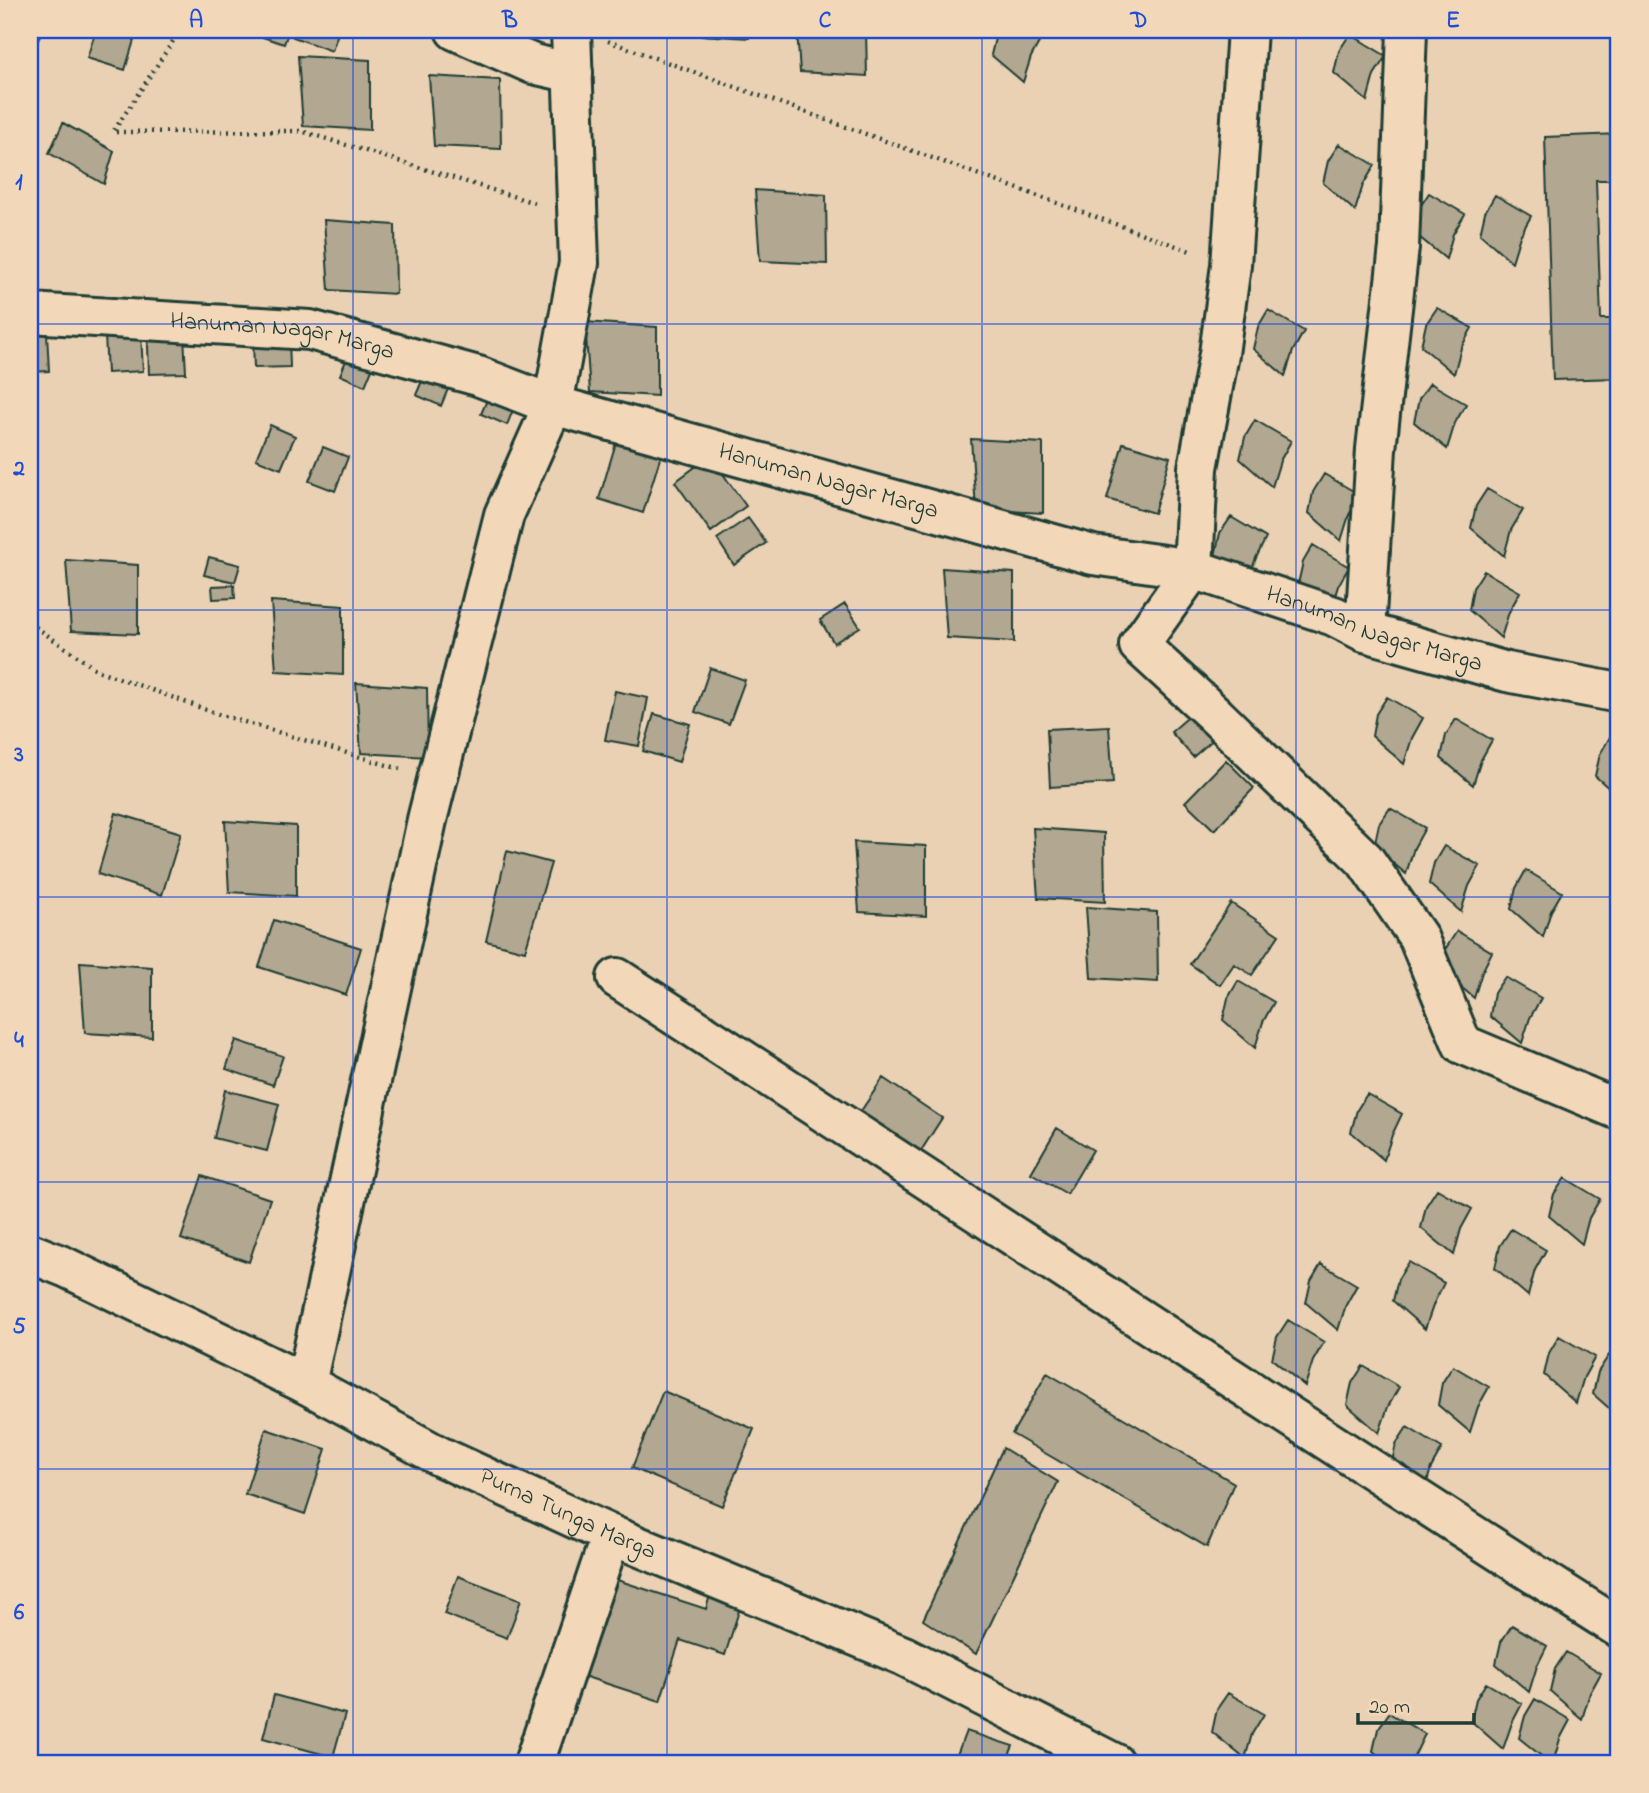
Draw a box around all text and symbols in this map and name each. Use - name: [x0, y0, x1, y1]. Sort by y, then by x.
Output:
- text: A: [189, 5, 203, 38]
- text: B: [501, 5, 518, 38]
- text: C: [819, 5, 832, 38]
- text: D: [1130, 5, 1147, 38]
- text: E: [1446, 5, 1460, 38]
- text: 1: [15, 167, 23, 200]
- street label: Hanuman Nagar Marga: [169, 304, 399, 370]
- street label: Hanuman Nagar Marga: [714, 434, 943, 529]
- text: 2: [12, 453, 25, 486]
- street label: Hanuman Nagar Marga: [1261, 577, 1487, 682]
- text: 3: [13, 739, 24, 772]
- text: 4: [14, 1025, 24, 1058]
- text: 5: [12, 1311, 26, 1344]
- street label: Purna Tunga Marga: [473, 1459, 661, 1569]
- text: 6: [14, 1597, 25, 1630]
- scale bar: [1358, 1681, 1474, 1725]
- text: 20 m: [1369, 1693, 1410, 1723]

